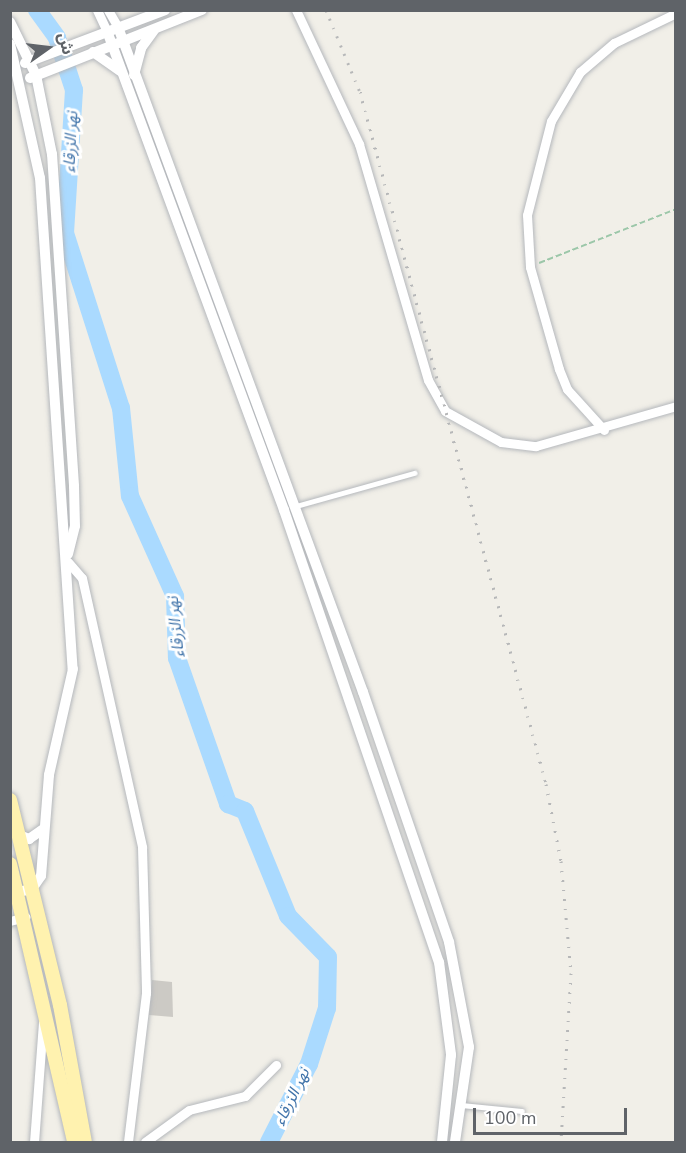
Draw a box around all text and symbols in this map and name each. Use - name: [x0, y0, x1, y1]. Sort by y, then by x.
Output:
- north arrow: [18, 18, 78, 78]
- text: ش: [52, 30, 79, 57]
- water label: نهر الزرقاء: [60, 111, 82, 173]
- water label: نهر الزرقاء: [163, 596, 189, 658]
- water label: نهر الزرقاء: [270, 1065, 314, 1129]
- scale bar: [476, 1096, 630, 1134]
- text: 100 m: [484, 1106, 536, 1130]

